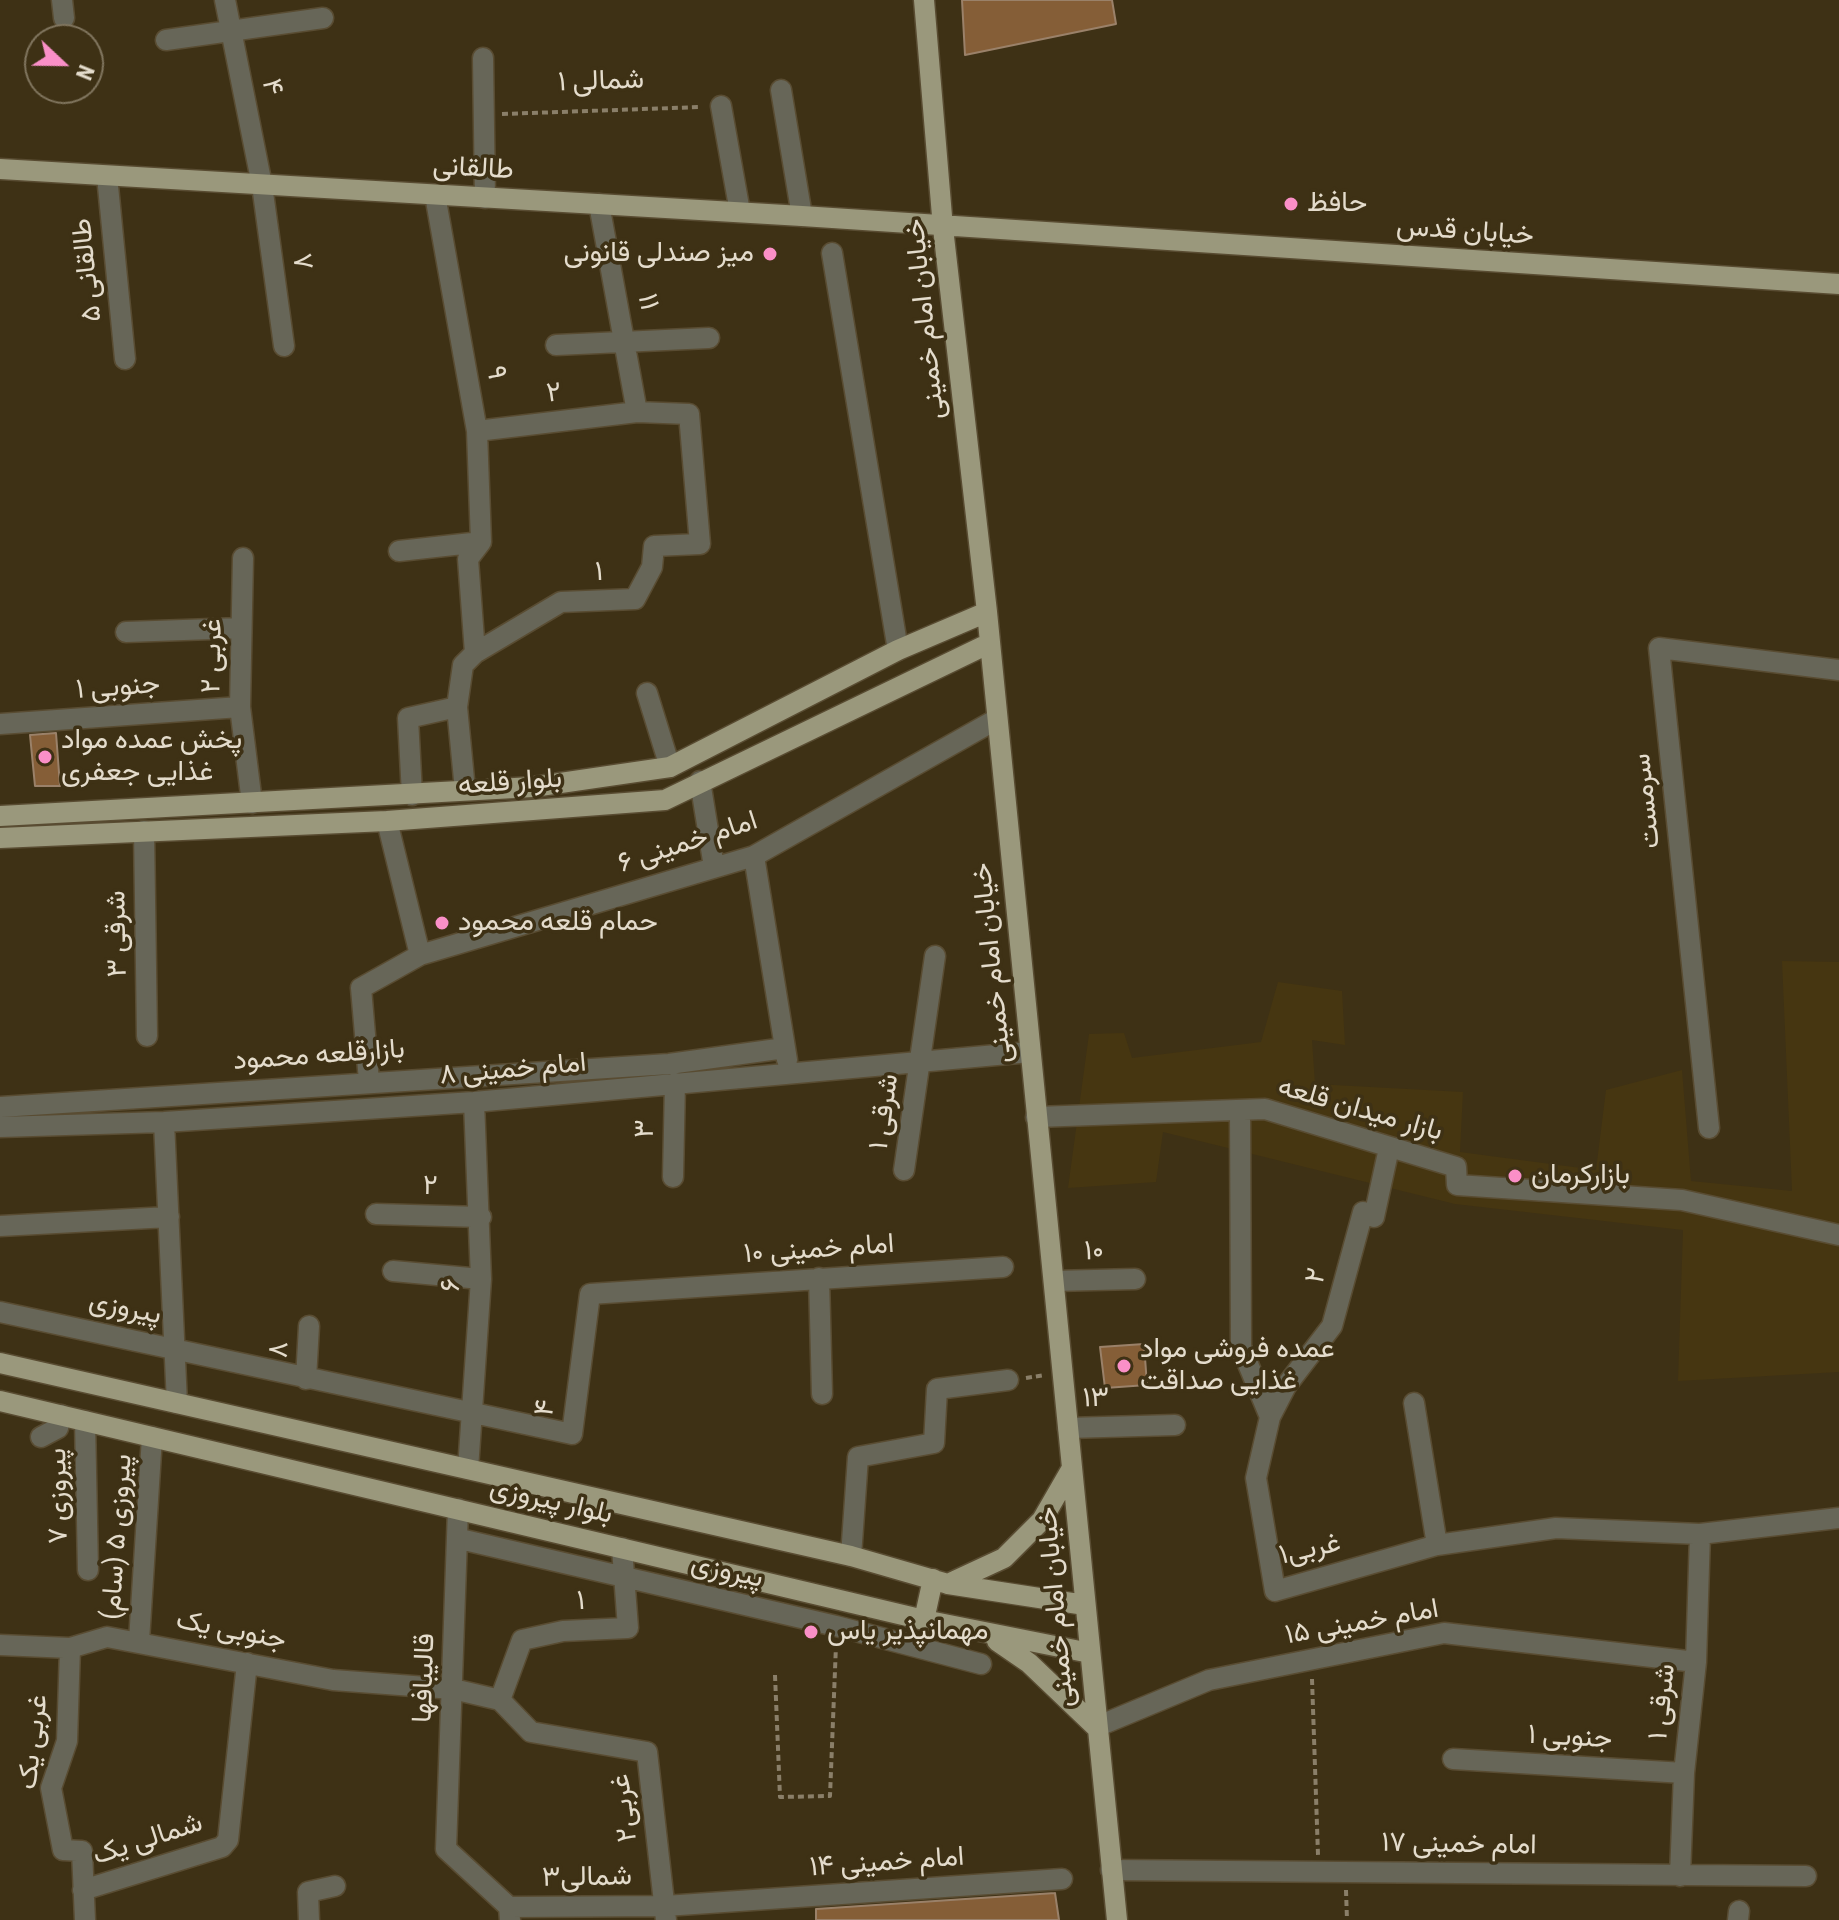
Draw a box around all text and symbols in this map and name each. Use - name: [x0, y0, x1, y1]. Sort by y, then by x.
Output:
- north arrow: [24, 24, 104, 104]
- text: N: [71, 61, 99, 83]
- street label: ۱ شمالی: [557, 64, 645, 100]
- street label: ۴: [253, 76, 289, 98]
- street label: طالقانی: [432, 150, 514, 188]
- place label: حافظ: [1307, 187, 1367, 221]
- marker: حافظ: [1282, 195, 1300, 213]
- street label: خیابان قدس: [1395, 210, 1535, 254]
- street label: طالقانی ۵: [66, 217, 110, 323]
- street label: خیابان امام خمینی: [899, 217, 953, 421]
- place label: میز صندلی قانونی: [564, 237, 754, 271]
- marker: میز صندلی قانونی: [761, 245, 779, 263]
- street label: ۷: [283, 251, 319, 273]
- street label: ۱۱: [629, 291, 665, 313]
- street label: ۹: [477, 363, 513, 383]
- street label: ۲: [545, 376, 563, 412]
- street label: ۱: [594, 556, 604, 590]
- street label: ۲ غربی: [196, 618, 230, 694]
- street label: ۱ جنوبی: [75, 668, 161, 708]
- place label: پخش عمده مواد غذایی جعفری: [61, 724, 242, 790]
- marker: پخش عمده مواد غذایی جعفری: [36, 748, 54, 766]
- street label: سرمست: [1625, 752, 1669, 850]
- street label: بلوار قلعه: [457, 763, 563, 803]
- street label: امام خمینی ۶: [614, 805, 762, 881]
- street label: خیابان امام خمینی: [966, 861, 1020, 1065]
- street label: ۳ شرقی: [100, 890, 136, 978]
- place label: حمام قلعه محمود: [458, 906, 658, 940]
- marker: حمام قلعه محمود: [433, 914, 451, 932]
- street label: بازارقلعه محمود: [232, 1033, 406, 1079]
- street label: امام خمینی ۸: [438, 1047, 588, 1093]
- street label: بازار میدان قلعه: [1274, 1070, 1446, 1150]
- street label: ۱ شرقی: [863, 1072, 907, 1152]
- street label: ۳: [629, 1119, 663, 1139]
- place label: بازارکرمان: [1531, 1159, 1630, 1193]
- marker: بازارکرمان: [1506, 1167, 1524, 1185]
- street label: ۲: [422, 1170, 438, 1204]
- street label: امام خمینی ۱۰: [743, 1228, 895, 1272]
- street label: ۱۰: [1084, 1235, 1104, 1269]
- street label: ۲: [1299, 1265, 1335, 1287]
- street label: ۶: [435, 1278, 469, 1292]
- street label: پیروزی: [86, 1285, 164, 1333]
- place label: عمده فروشی مواد غذایی صداقت: [1140, 1333, 1335, 1399]
- street label: ۸: [263, 1341, 297, 1359]
- marker: عمده فروشی مواد غذایی صداقت: [1115, 1357, 1133, 1375]
- street label: ۱۳: [1082, 1382, 1110, 1416]
- street label: ۴: [528, 1397, 564, 1419]
- street label: پیروزی ۷: [41, 1448, 77, 1544]
- street label: پیروزی ۵ (سام): [95, 1453, 141, 1621]
- street label: بلوار پیروزی: [486, 1472, 616, 1532]
- street label: خیابان امام خمینی: [1031, 1505, 1083, 1709]
- street label: غربی۱: [1276, 1527, 1344, 1573]
- street label: پیروزی: [688, 1547, 766, 1597]
- street label: ۱: [576, 1585, 586, 1619]
- street label: امام خمینی ۱۵: [1283, 1593, 1441, 1653]
- street label: جنوبی یک: [173, 1604, 289, 1658]
- place label: مهمانپذیر یاس: [827, 1615, 988, 1649]
- marker: مهمانپذیر یاس: [802, 1623, 820, 1641]
- street label: قالیبافها: [407, 1633, 443, 1723]
- street label: ۱ شرقی: [1642, 1662, 1684, 1742]
- street label: غربی یک: [12, 1693, 56, 1791]
- street label: ۱ جنوبی: [1527, 1719, 1613, 1757]
- street label: غربی۲: [604, 1772, 646, 1844]
- street label: شمالی یک: [89, 1807, 207, 1873]
- street label: امام خمینی ۱۷: [1381, 1827, 1537, 1863]
- street label: امام خمینی ۱۴: [809, 1841, 965, 1885]
- street label: شمالی۳: [542, 1860, 632, 1896]

